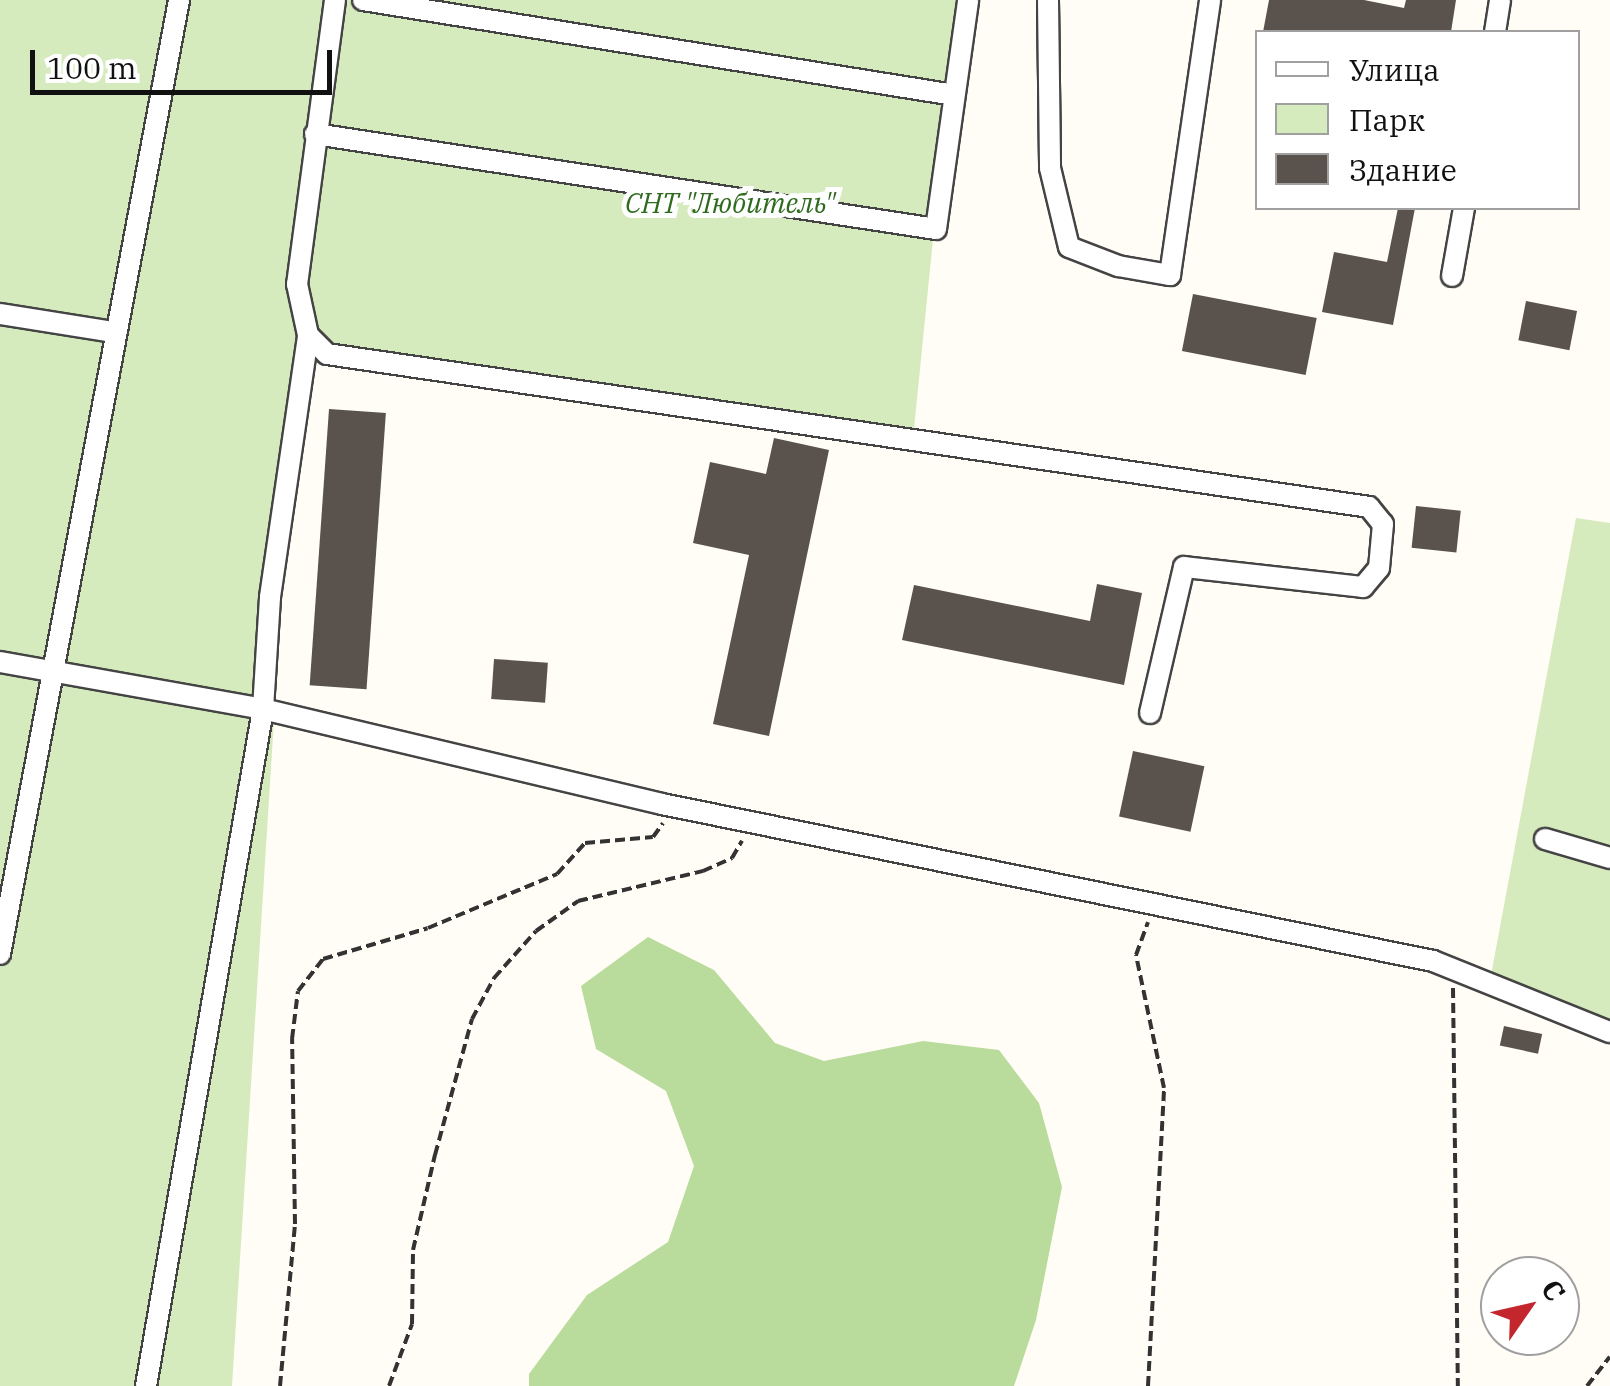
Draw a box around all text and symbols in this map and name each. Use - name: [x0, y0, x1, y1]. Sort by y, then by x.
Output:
- scale bar: [35, 30, 338, 92]
- legend: [1255, 30, 1580, 210]
- text: 100 m: [47, 48, 137, 87]
- text: Улица: [1349, 50, 1440, 89]
- text: Парк: [1349, 100, 1425, 139]
- text: Здание: [1349, 150, 1457, 189]
- park label: СНТ "Любитель": [625, 186, 835, 220]
- north arrow: [1480, 1256, 1580, 1356]
- text: С: [1533, 1272, 1574, 1308]

